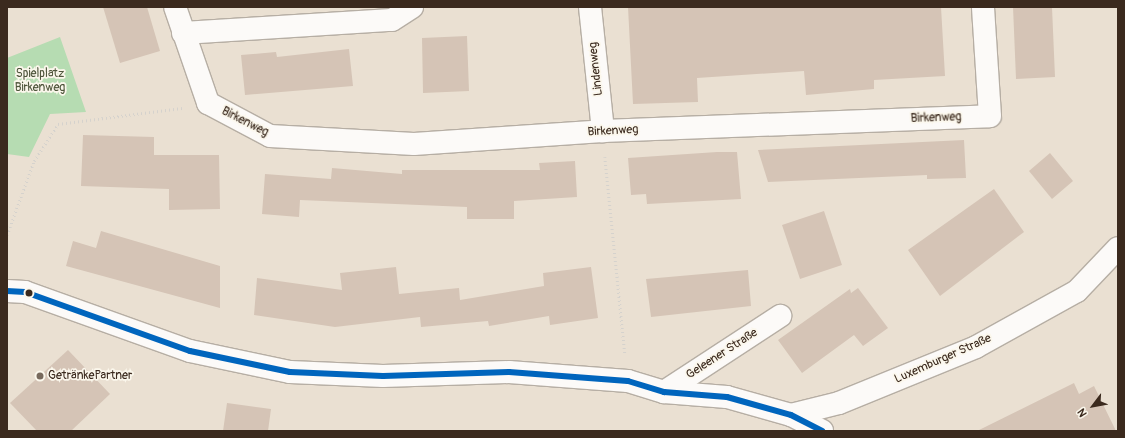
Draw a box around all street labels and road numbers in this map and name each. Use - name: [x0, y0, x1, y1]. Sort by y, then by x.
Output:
- street label: Lindenweg: [586, 41, 606, 97]
- street label: Birkenweg: [219, 104, 271, 140]
- street label: Birkenweg: [910, 110, 962, 126]
- street label: Birkenweg: [587, 122, 639, 140]
- street label: Geleener Straße: [684, 326, 760, 382]
- street label: Luxemburger Straße: [892, 331, 994, 387]

